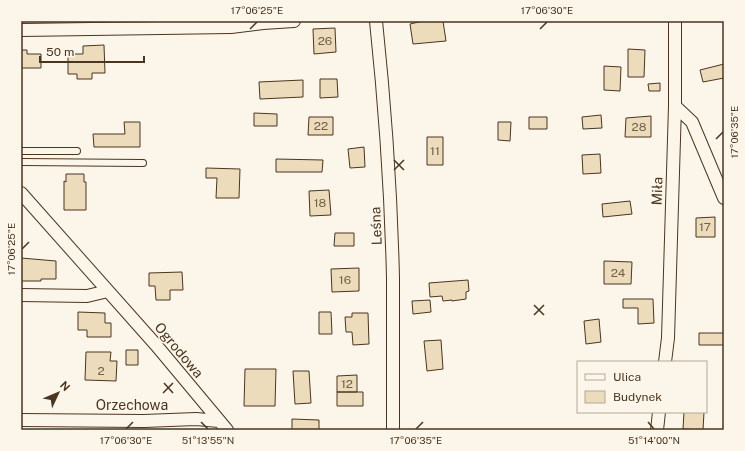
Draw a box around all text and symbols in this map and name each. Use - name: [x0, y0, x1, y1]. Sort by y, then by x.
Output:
- text: 17°06'25"E: [231, 4, 283, 16]
- text: 17°06'30"E: [521, 4, 573, 16]
- house number: 26: [318, 34, 332, 48]
- scale bar: [40, 38, 144, 64]
- text: 50 m: [46, 45, 74, 59]
- text: 17°06'35"E: [728, 106, 740, 158]
- house number: 22: [314, 119, 328, 133]
- house number: 28: [632, 120, 647, 134]
- house number: 11: [430, 144, 440, 158]
- street label: Miła: [649, 177, 665, 205]
- house number: 18: [314, 196, 327, 210]
- street label: Leśna: [367, 206, 385, 246]
- house number: 17: [699, 220, 711, 234]
- text: 17°06'25"E: [5, 223, 17, 275]
- house number: 24: [611, 266, 626, 280]
- house number: 16: [339, 273, 351, 287]
- street label: Ogrodowa: [151, 319, 207, 381]
- legend: [577, 361, 707, 413]
- house number: 2: [97, 364, 105, 378]
- text: Ulica: [613, 370, 641, 384]
- north arrow: [38, 373, 78, 413]
- house number: 12: [341, 377, 353, 391]
- text: N: [58, 379, 72, 393]
- text: Budynek: [613, 390, 662, 404]
- street label: Orzechowa: [96, 397, 168, 413]
- text: 17°06'30"E: [100, 434, 152, 446]
- text: 51°13'55"N: [182, 434, 234, 446]
- text: 17°06'35"E: [390, 434, 442, 446]
- text: 51°14'00"N: [628, 434, 680, 446]

